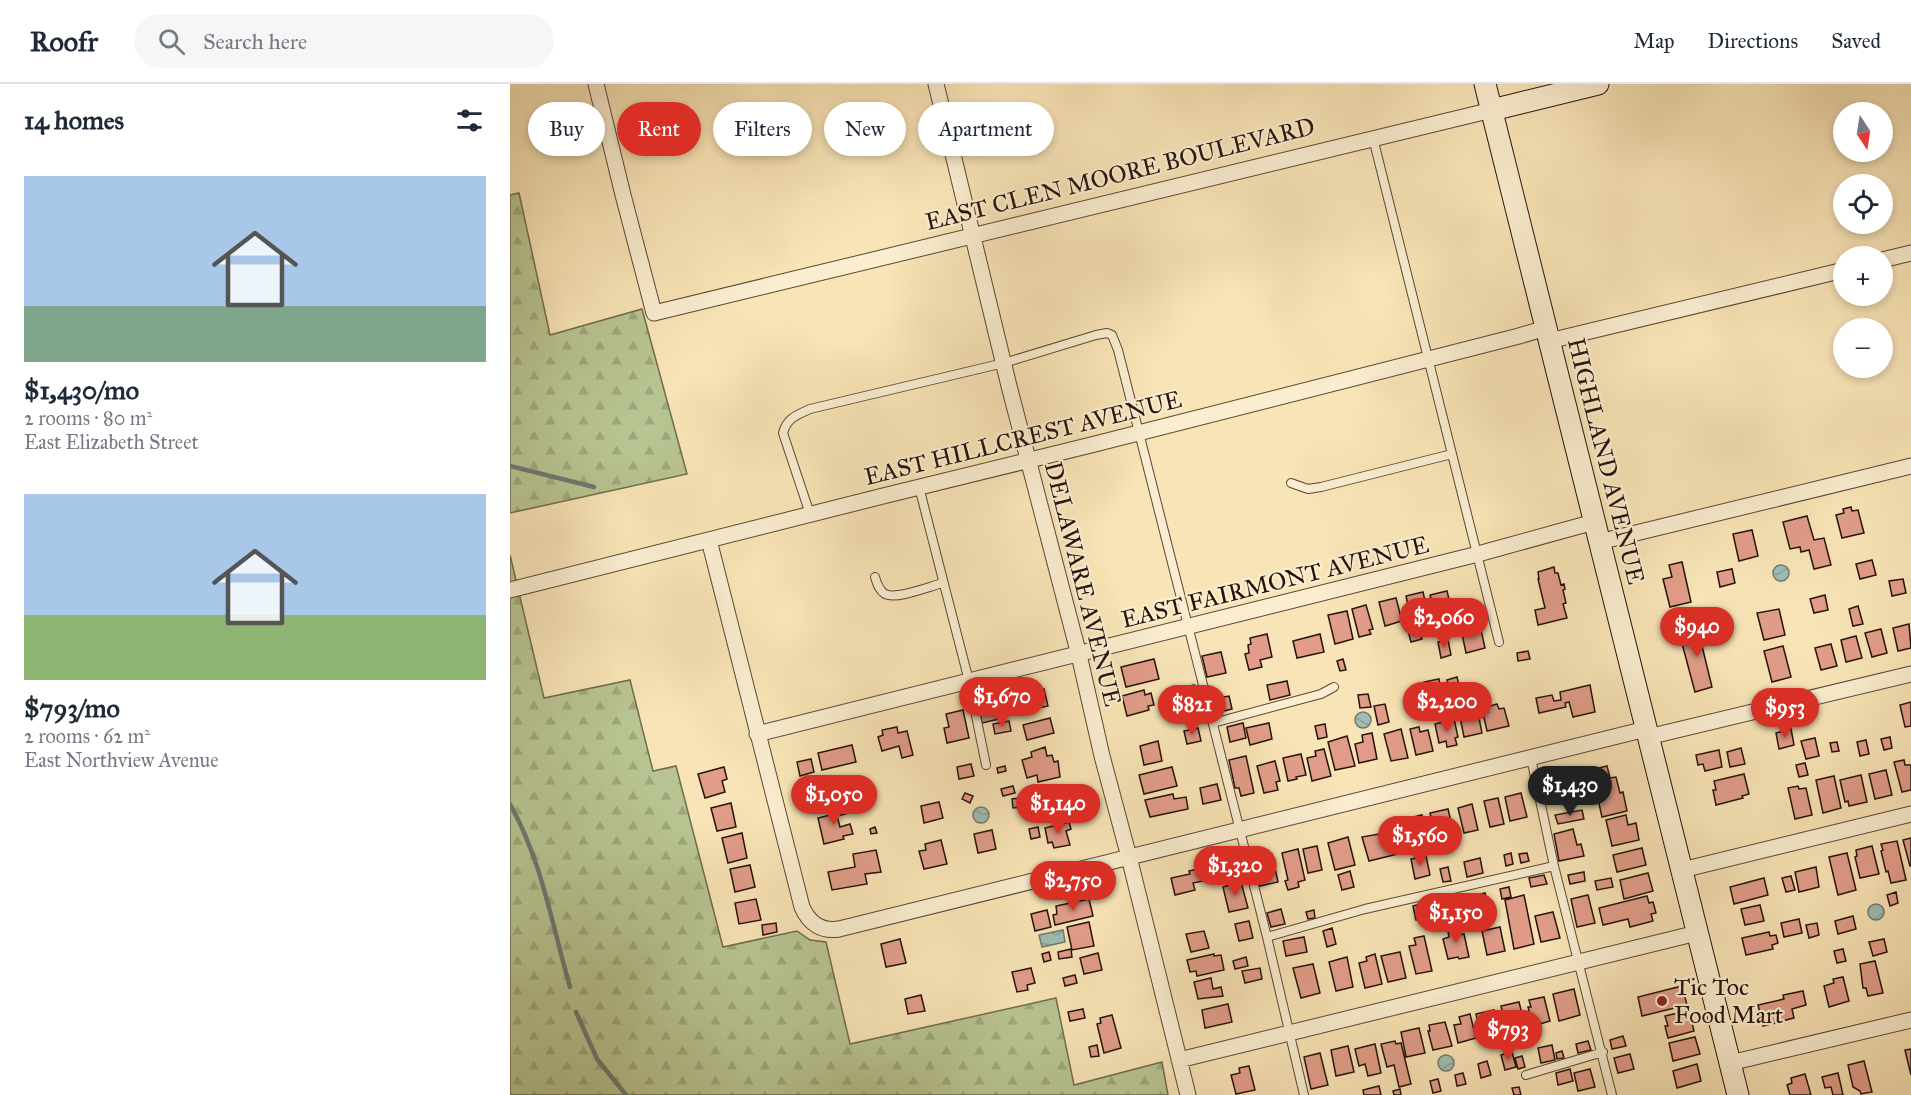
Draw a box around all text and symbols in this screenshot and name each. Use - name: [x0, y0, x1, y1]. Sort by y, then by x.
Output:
- search box: [134, 14, 554, 68]
- text: Roofr: [30, 24, 98, 59]
- icon: search: [155, 25, 188, 58]
- text: Search here: [203, 28, 307, 55]
- text: Map: [1634, 28, 1675, 54]
- text: Directions: [1708, 28, 1798, 54]
- text: Saved: [1831, 28, 1881, 54]
- chip: Buy: [528, 102, 605, 156]
- chip: Rent: [617, 102, 701, 156]
- chip: Filters: [713, 102, 812, 156]
- chip: New: [824, 102, 906, 156]
- chip: Apartment: [918, 102, 1054, 156]
- north arrow: [1833, 102, 1893, 162]
- map controls: [1833, 102, 1893, 378]
- text: 14 homes: [24, 104, 124, 136]
- icon: filters: [453, 104, 486, 137]
- street label: EAST CLEN MOORE BOULEVARD: [922, 111, 1318, 237]
- button: locate: [1833, 174, 1893, 234]
- icon: home: [201, 215, 309, 323]
- button: +: [1833, 246, 1893, 306]
- button: −: [1833, 318, 1893, 378]
- street label: HIGHLAND AVENUE: [1561, 335, 1651, 587]
- text: $1,430/mo: [24, 374, 139, 406]
- street label: EAST HILLCREST AVENUE: [861, 384, 1185, 492]
- text: 2 rooms · 80 m²: [24, 406, 152, 430]
- text: East Elizabeth Street: [24, 430, 199, 454]
- street label: DELAWARE AVENUE: [1038, 459, 1128, 709]
- street label: EAST FAIRMONT AVENUE: [1118, 529, 1432, 635]
- icon: home: [201, 533, 309, 641]
- pin: $2,060: [1395, 598, 1493, 649]
- text: $2,060: [1414, 605, 1475, 629]
- pin: $940: [1661, 607, 1733, 658]
- text: $940: [1674, 614, 1720, 638]
- pin: $1,670: [953, 677, 1051, 728]
- pin: $2,200: [1398, 682, 1496, 733]
- text: $1,670: [973, 684, 1031, 708]
- pin: $821: [1156, 685, 1228, 736]
- pin: $953: [1749, 688, 1821, 739]
- text: $2,200: [1417, 689, 1477, 713]
- text: $793/mo: [24, 692, 120, 724]
- text: $821: [1172, 692, 1212, 716]
- text: $953: [1765, 695, 1805, 719]
- text: 2 rooms · 62 m²: [24, 724, 150, 748]
- text: East Northview Avenue: [24, 748, 219, 772]
- pin: $1,430: [1521, 766, 1619, 817]
- text: $1,430: [1542, 773, 1598, 797]
- pin: $1,050: [785, 775, 883, 826]
- text: $1,050: [805, 782, 863, 806]
- pin: $1,140: [1009, 784, 1107, 835]
- text: $1,140: [1030, 791, 1086, 815]
- pin: $1,560: [1371, 816, 1469, 867]
- text: $1,560: [1392, 823, 1448, 847]
- pin: $1,320: [1186, 846, 1284, 897]
- text: $1,320: [1208, 853, 1262, 877]
- pin: $2,750: [1024, 861, 1122, 912]
- text: $2,750: [1044, 868, 1102, 892]
- pin: $1,150: [1407, 893, 1505, 944]
- text: $1,150: [1429, 900, 1483, 924]
- place label: Tic Toc Food Mart: [1674, 972, 1784, 1030]
- marker: Tic Toc Food Mart: [1655, 994, 1669, 1008]
- pin: $793: [1472, 1010, 1544, 1061]
- text: $793: [1487, 1017, 1529, 1041]

